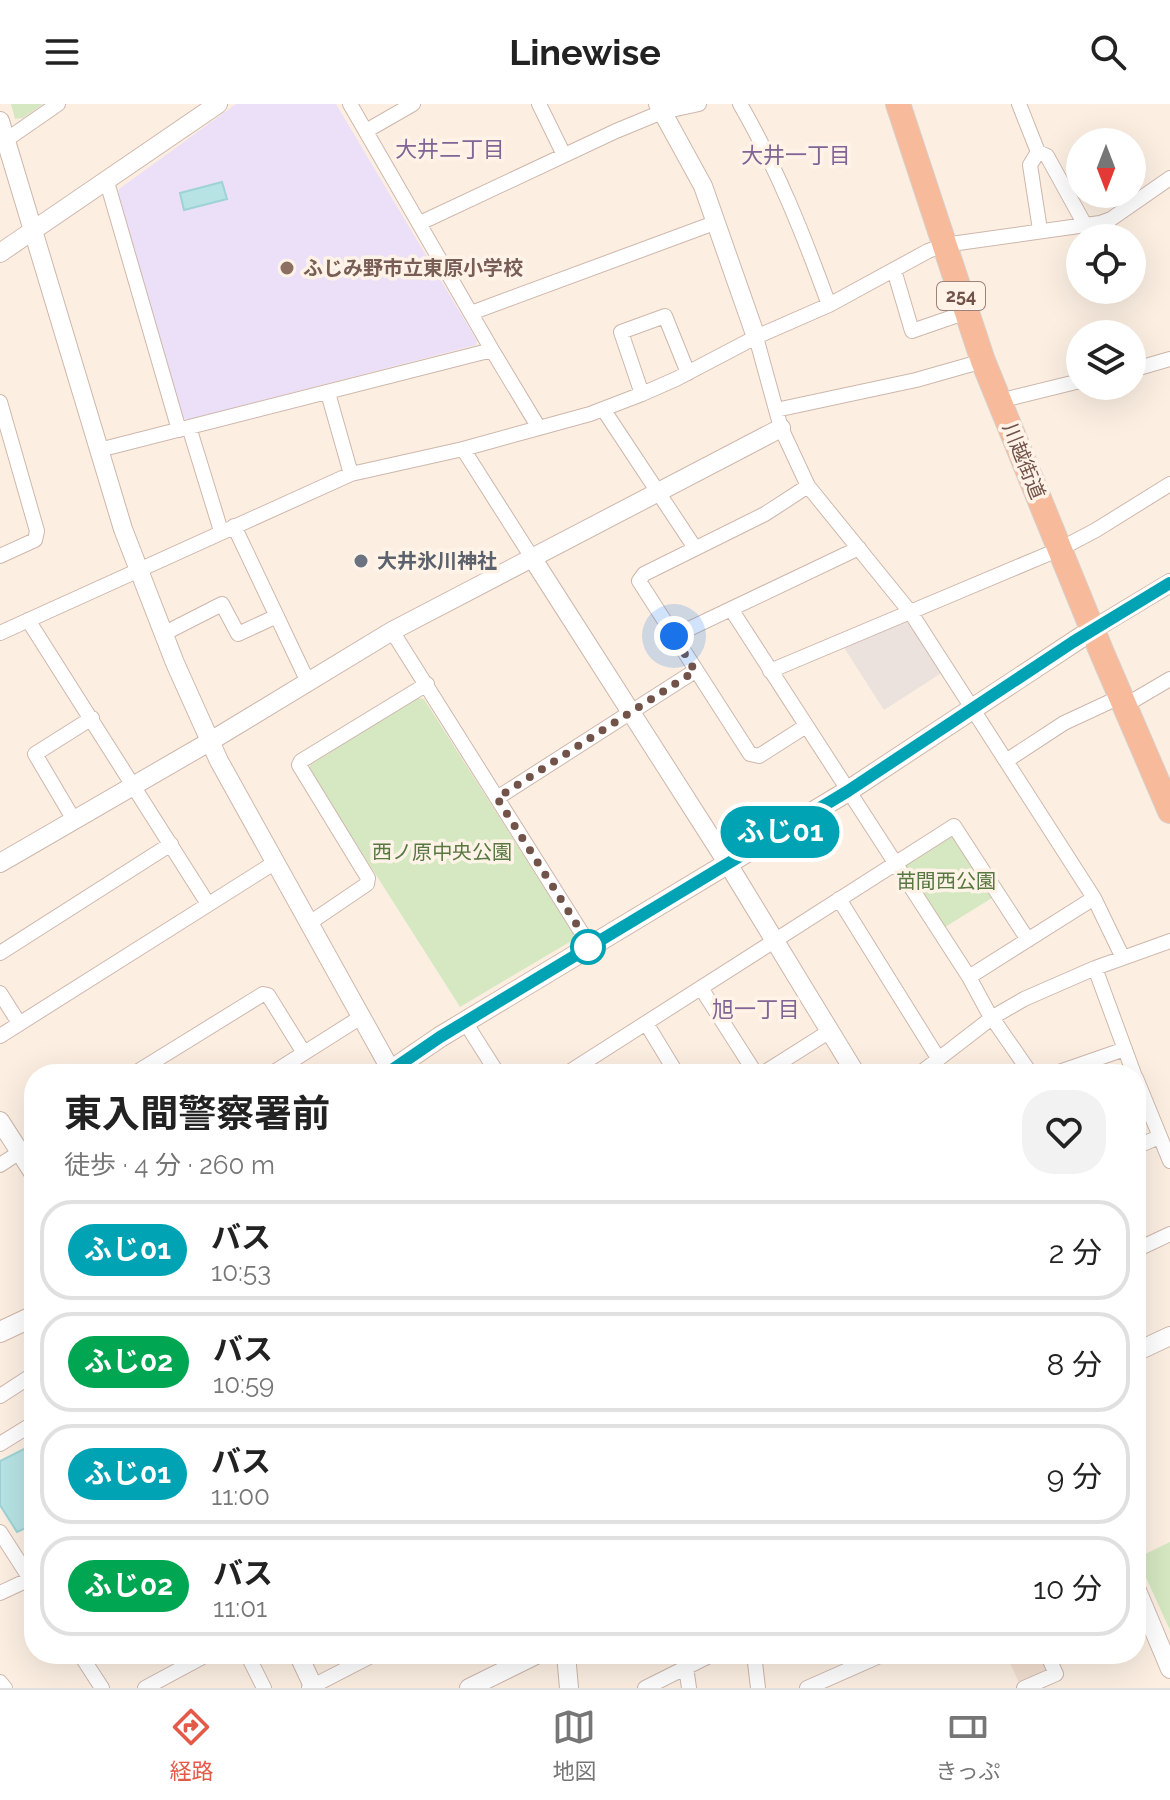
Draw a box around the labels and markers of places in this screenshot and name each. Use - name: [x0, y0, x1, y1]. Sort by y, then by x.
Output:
- place label: ふじみ野市立東原小学校: [303, 256, 523, 280]
- marker: ふじみ野市立東原小学校: [278, 259, 296, 277]
- place label: 大井氷川神社: [377, 549, 497, 573]
- marker: 大井氷川神社: [352, 552, 370, 570]
- unlabelled marker: [571, 930, 605, 964]

